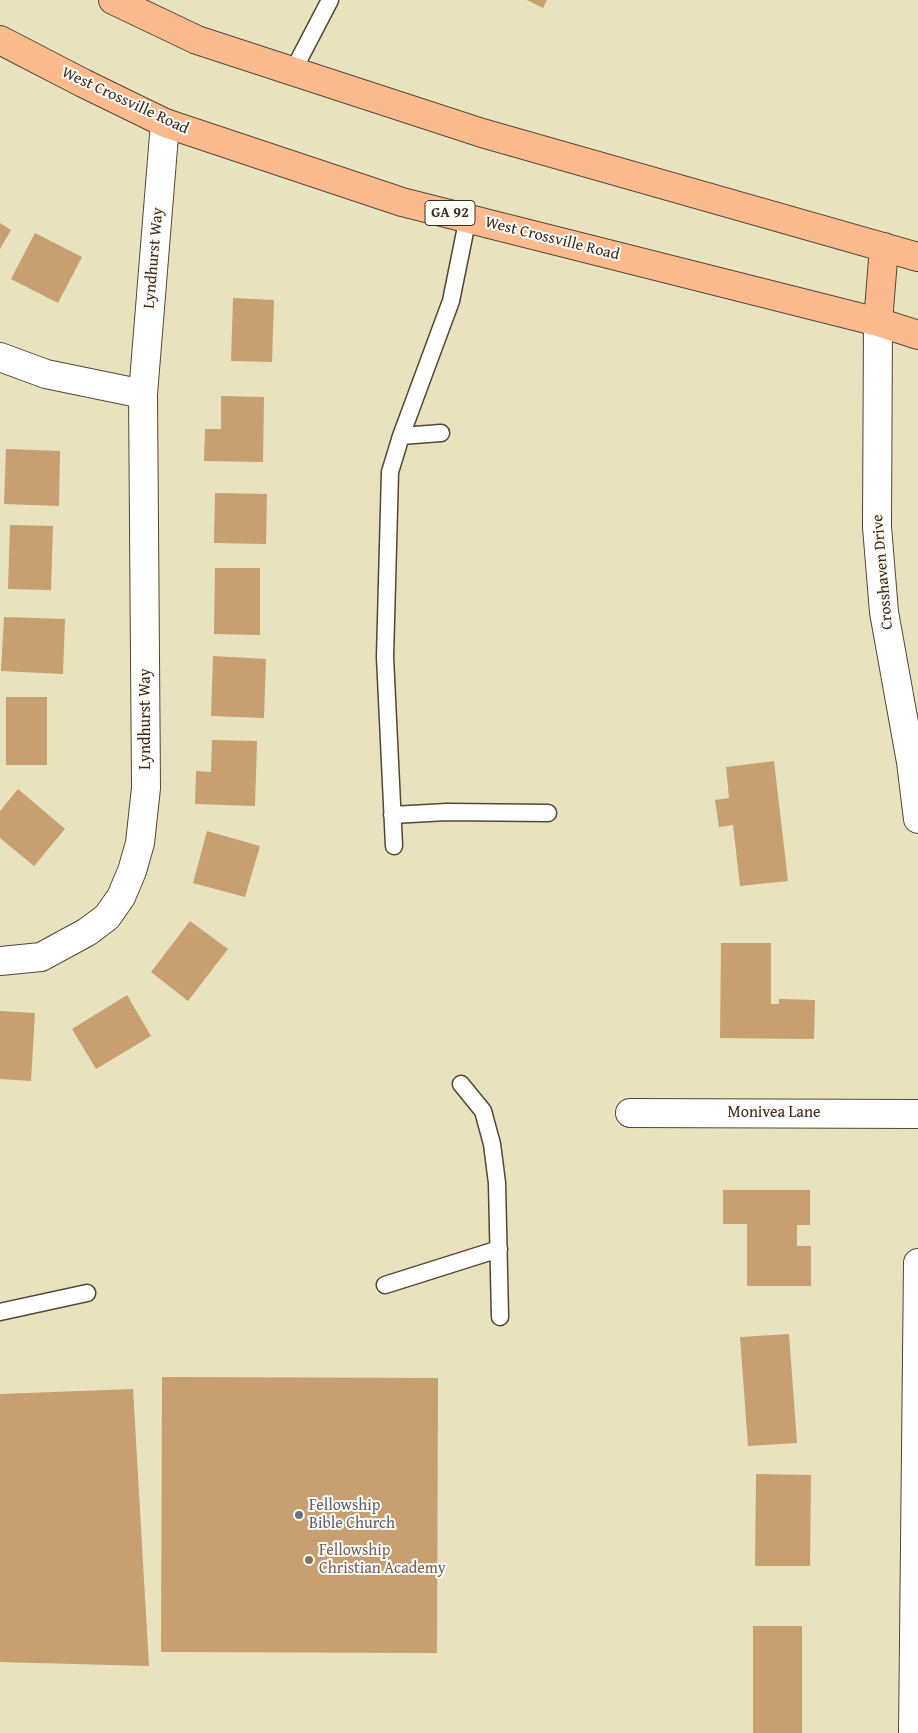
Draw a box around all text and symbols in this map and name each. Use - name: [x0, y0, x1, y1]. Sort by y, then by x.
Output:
- street label: West Crossville Road: [58, 63, 192, 139]
- road number: GA 92: [425, 200, 475, 226]
- street label: Lyndhurst Way: [140, 207, 168, 309]
- street label: West Crossville Road: [483, 213, 621, 265]
- street label: Crosshaven Drive: [868, 514, 898, 630]
- street label: Lyndhurst Way: [136, 668, 156, 770]
- street label: Monivea Lane: [728, 1103, 820, 1123]
- place label: Fellowship Bible Church: [309, 1496, 395, 1534]
- marker: Fellowship Bible Church: [293, 1509, 305, 1521]
- place label: Fellowship Christian Academy: [319, 1541, 446, 1579]
- marker: Fellowship Christian Academy: [303, 1554, 315, 1566]

